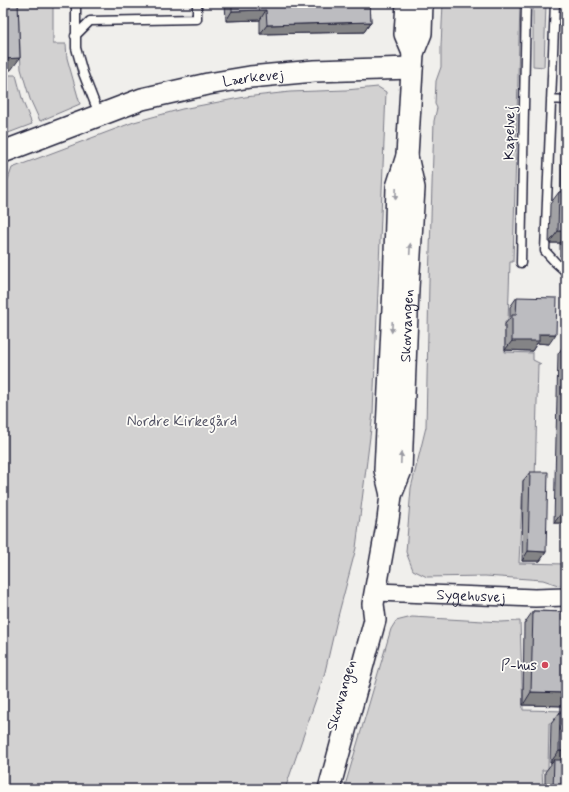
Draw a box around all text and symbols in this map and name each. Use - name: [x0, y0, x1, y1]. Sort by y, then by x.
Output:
- street label: Lærkevej: [221, 65, 285, 92]
- street label: Kapelvej: [500, 106, 520, 160]
- one-way arrow: [393, 188, 400, 200]
- one-way arrow: [407, 243, 414, 255]
- street label: Skovvangen: [396, 289, 419, 363]
- one-way arrow: [388, 321, 395, 333]
- park label: Nordre Kirkegård: [127, 412, 237, 433]
- one-way arrow: [398, 451, 404, 464]
- street label: Sygehusvej: [436, 585, 506, 608]
- place label: P-hus: [501, 656, 537, 676]
- street label: Skovvangen: [322, 657, 363, 733]
- marker: P-hus: [540, 660, 550, 670]

